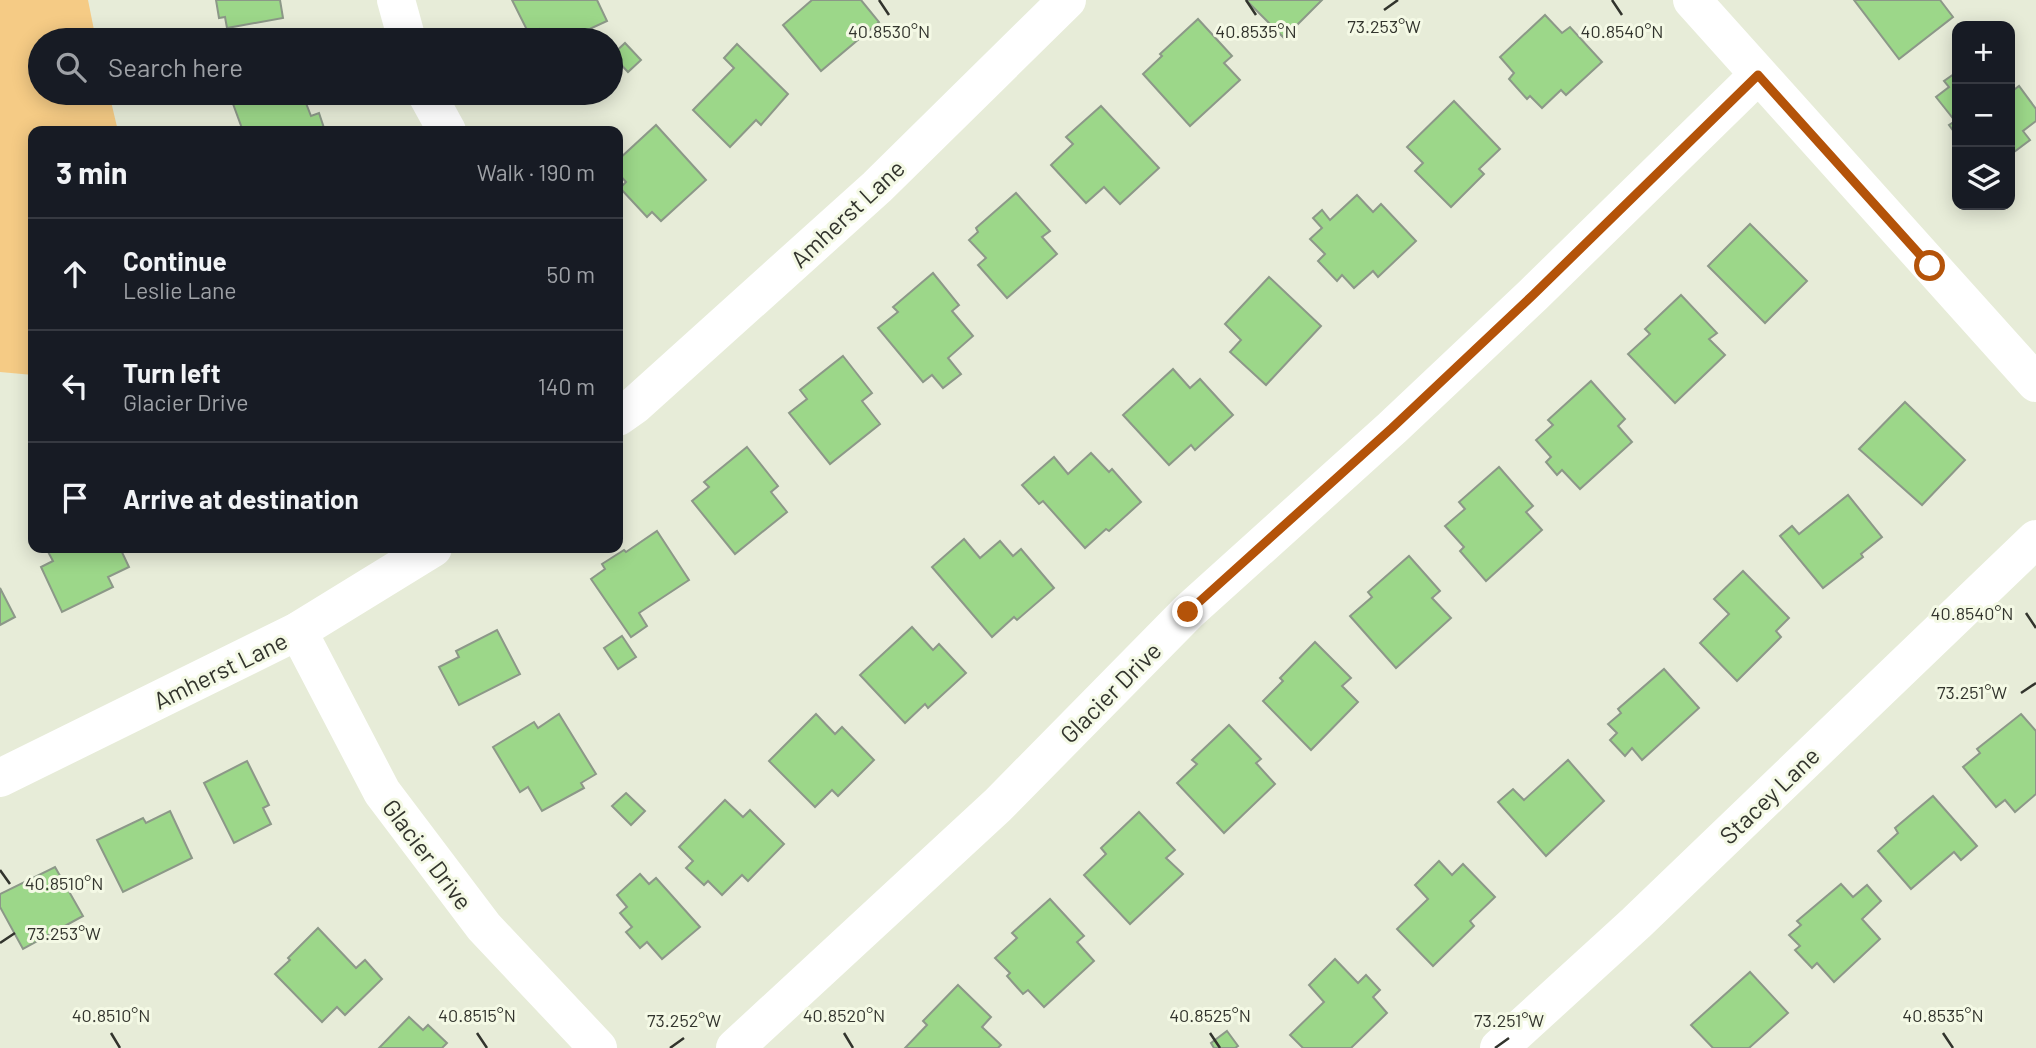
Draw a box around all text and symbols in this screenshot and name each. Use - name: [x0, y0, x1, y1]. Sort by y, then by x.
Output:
- text: 73.253°W: [1347, 15, 1421, 37]
- text: 40.8530°N: [848, 20, 930, 42]
- text: 40.8535°N: [1215, 20, 1297, 42]
- text: 40.8540°N: [1581, 20, 1663, 42]
- map controls: [1952, 21, 2015, 210]
- button: +: [1952, 21, 2015, 84]
- search box: [28, 28, 623, 105]
- icon: search: [52, 48, 90, 86]
- text: Search here: [108, 51, 243, 82]
- button: −: [1952, 84, 2015, 147]
- button: layers: [1952, 147, 2015, 210]
- street label: Amherst Lane: [784, 153, 910, 273]
- text: 3 min: [56, 154, 127, 190]
- text: Walk · 190 m: [477, 158, 595, 186]
- text: Continue: [123, 245, 227, 276]
- route start: [1914, 250, 1945, 281]
- icon: ahead: [56, 255, 94, 293]
- text: 50 m: [547, 260, 595, 288]
- text: Leslie Lane: [123, 276, 237, 304]
- text: Turn left: [123, 357, 221, 388]
- icon: left: [56, 367, 94, 405]
- text: 140 m: [538, 372, 595, 400]
- text: Glacier Drive: [123, 388, 248, 416]
- icon: arrive: [56, 479, 94, 517]
- text: Arrive at destination: [123, 483, 359, 514]
- route end: [1172, 596, 1203, 627]
- text: 40.8540°N: [1931, 602, 2013, 624]
- street label: Amherst Lane: [148, 625, 292, 715]
- street label: Glacier Drive: [1053, 635, 1167, 749]
- text: 73.251°W: [1937, 681, 2007, 703]
- street label: Stacey Lane: [1713, 740, 1825, 850]
- street label: Glacier Drive: [377, 793, 479, 915]
- text: 40.8510°N: [25, 872, 103, 894]
- text: 73.253°W: [27, 922, 101, 944]
- text: 40.8510°N: [72, 1004, 150, 1026]
- text: 40.8515°N: [438, 1004, 516, 1026]
- text: 40.8520°N: [803, 1004, 885, 1026]
- text: 40.8525°N: [1169, 1004, 1251, 1026]
- text: 40.8535°N: [1902, 1004, 1984, 1026]
- text: 73.252°W: [647, 1009, 721, 1031]
- text: 73.251°W: [1474, 1009, 1544, 1031]

